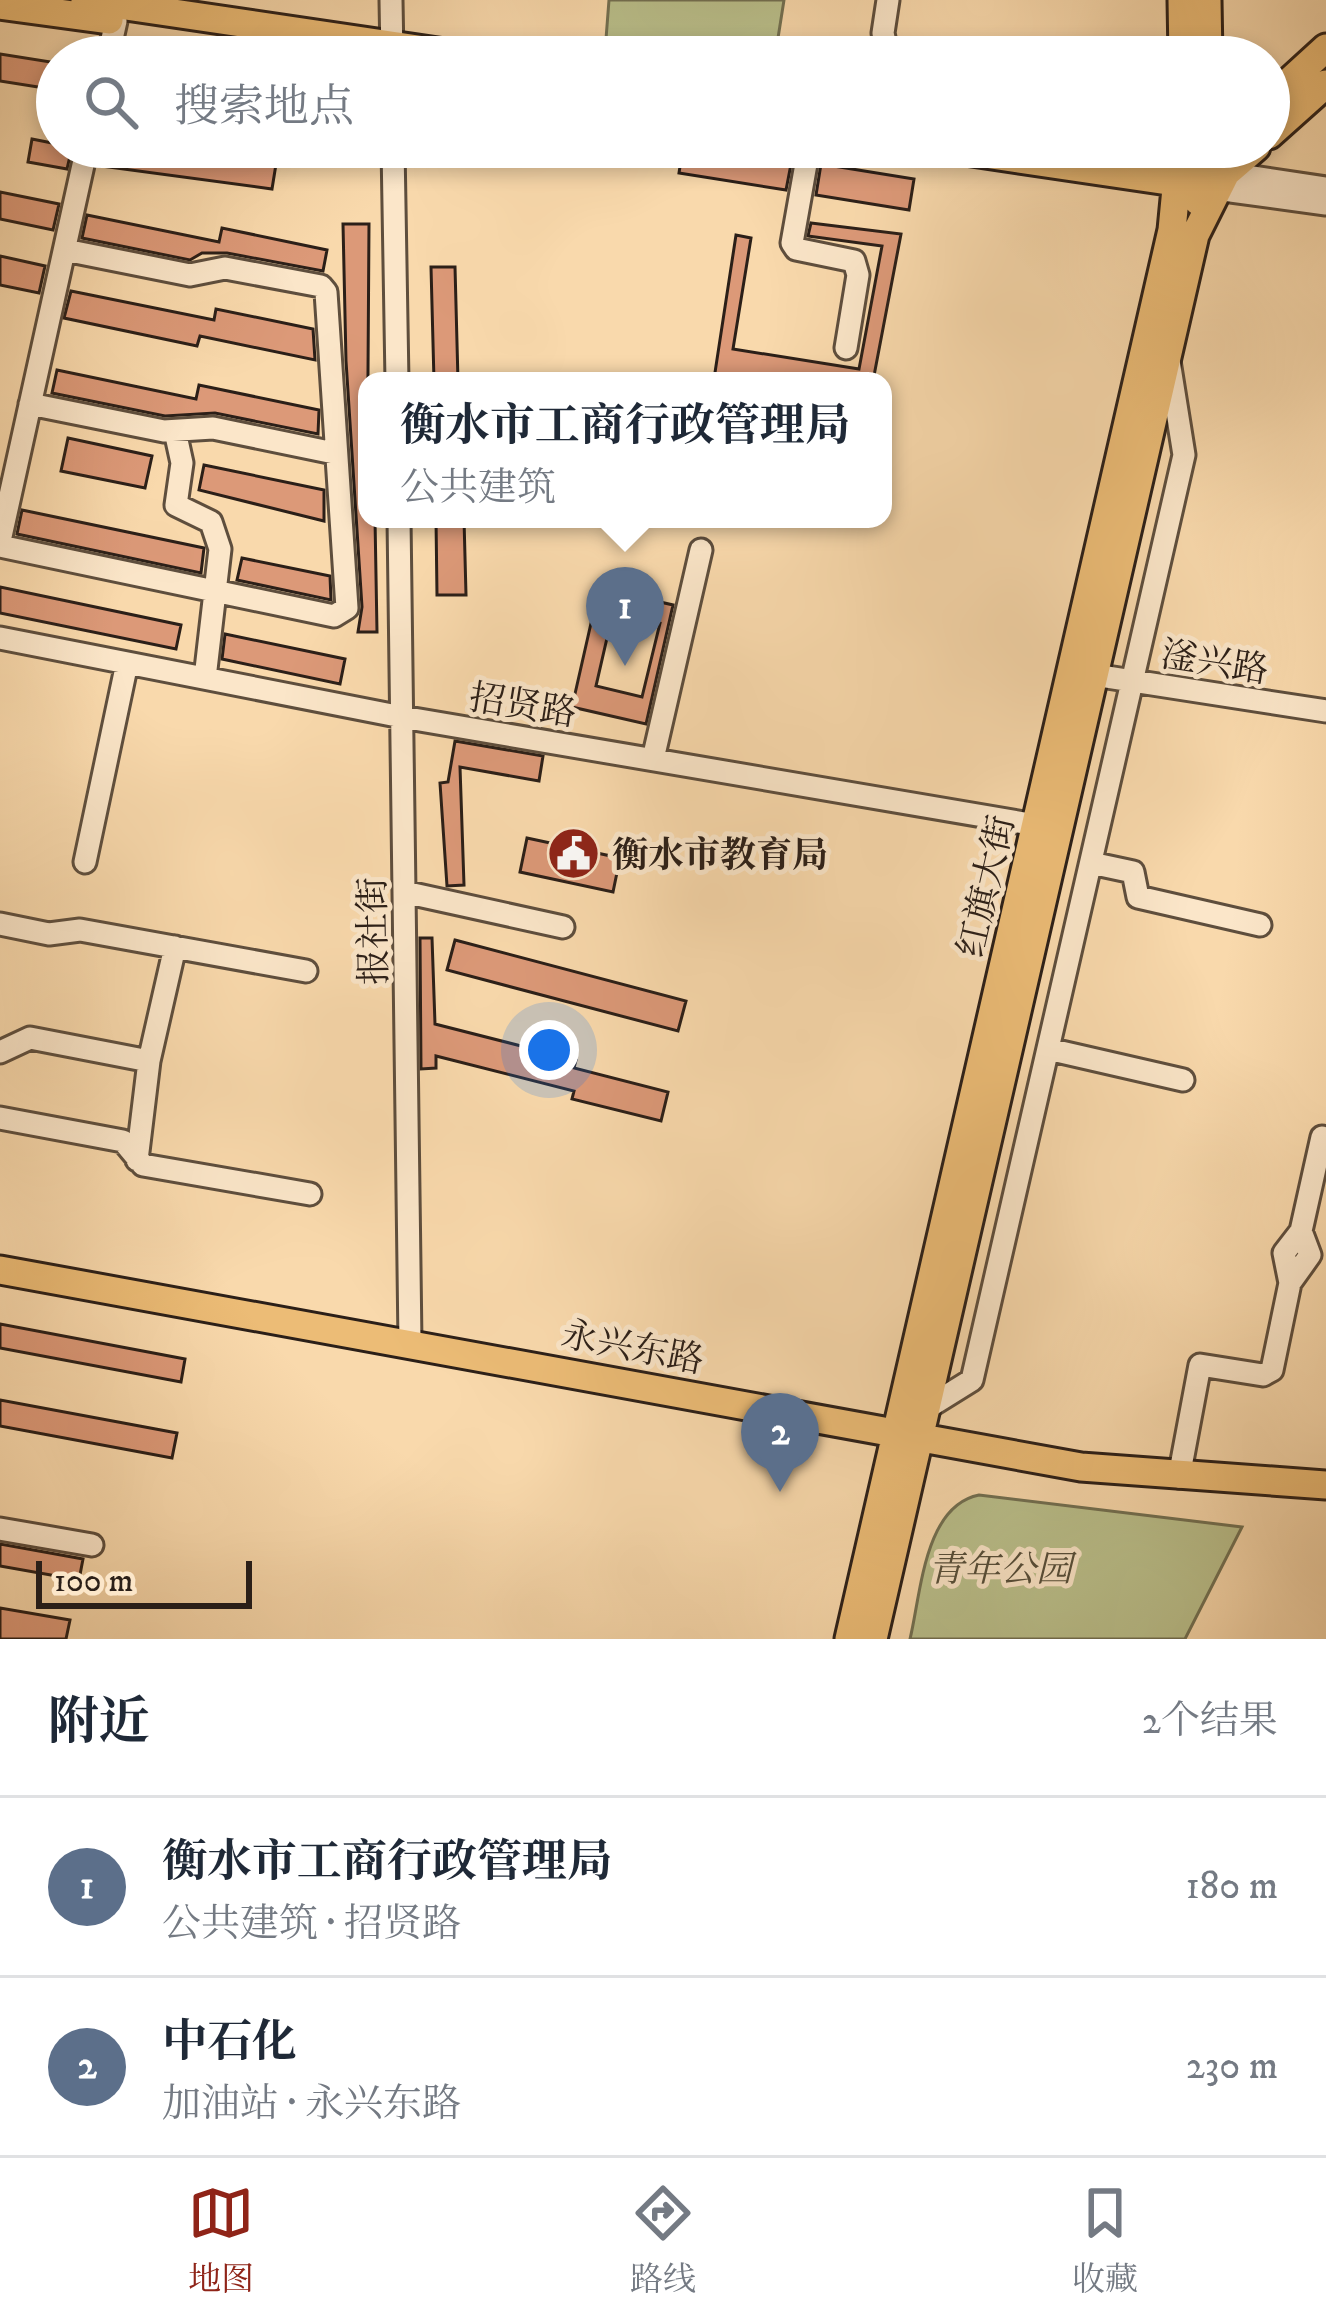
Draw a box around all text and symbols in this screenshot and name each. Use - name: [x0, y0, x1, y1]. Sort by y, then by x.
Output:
- search box: [36, 36, 1290, 168]
- icon: search: [78, 69, 144, 135]
- text: 搜索地点: [174, 80, 354, 136]
- popup: [358, 372, 892, 528]
- text: 衡水市工商行政管理局: [400, 399, 850, 455]
- text: 公共建筑: [400, 464, 556, 513]
- pin: 1: [586, 567, 664, 666]
- street label: 滏兴路: [1158, 633, 1271, 694]
- street label: 招贤路: [466, 676, 579, 737]
- street label: 红旗大街: [949, 811, 1026, 962]
- public building icon: 衡水市教育局: [545, 826, 601, 882]
- place label: 衡水市教育局: [612, 834, 828, 879]
- street label: 报社街: [351, 877, 398, 985]
- your location: [519, 1020, 579, 1080]
- street label: 永兴东路: [558, 1313, 708, 1384]
- pin: 2: [741, 1393, 819, 1492]
- park label: 青年公园: [928, 1548, 1077, 1593]
- scale bar: [36, 1555, 252, 1608]
- text: 100 m: [54, 1561, 133, 1602]
- text: 附近: [48, 1691, 150, 1755]
- text: 2个结果: [1142, 1697, 1278, 1746]
- text: 衡水市工商行政管理局: [162, 1835, 612, 1891]
- text: 1: [80, 1862, 94, 1911]
- text: 180 m: [1186, 1862, 1278, 1911]
- text: 公共建筑 · 招贤路: [162, 1900, 461, 1949]
- text: 中石化: [162, 2015, 297, 2071]
- text: 2: [77, 2042, 97, 2091]
- text: 230 m: [1186, 2042, 1278, 2091]
- text: 加油站 · 永兴东路: [162, 2080, 461, 2129]
- tab: 地图: [188, 2180, 254, 2301]
- tab: 路线: [630, 2180, 696, 2301]
- tab: 收藏: [1072, 2180, 1138, 2301]

